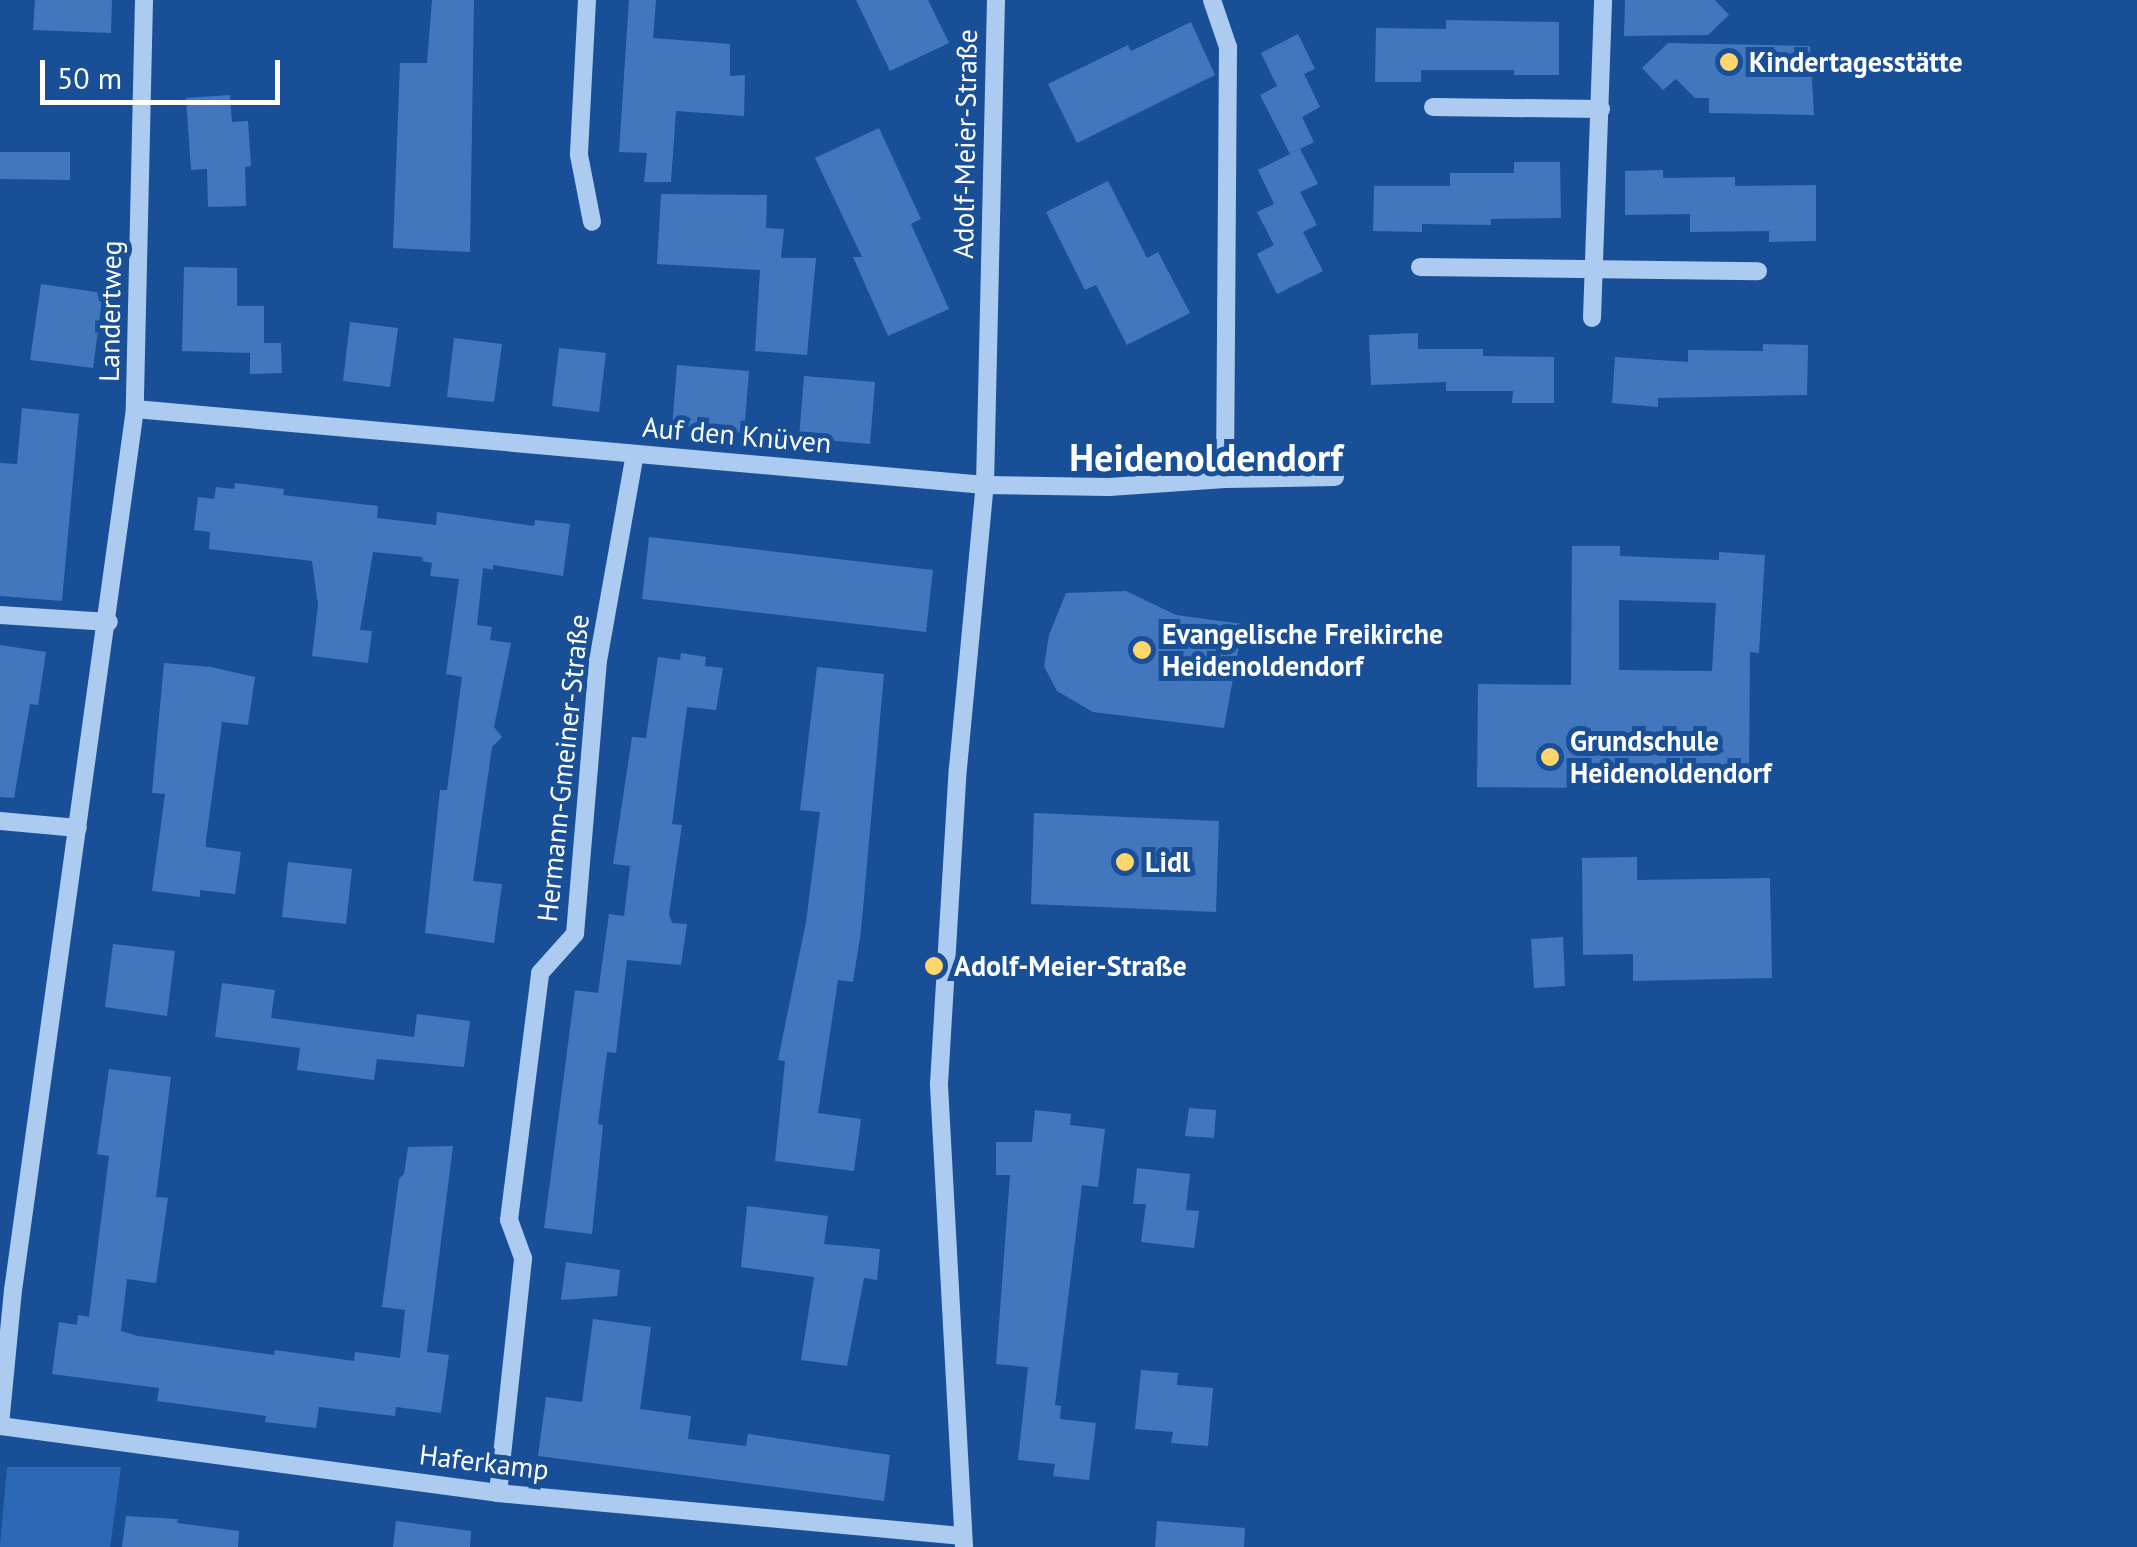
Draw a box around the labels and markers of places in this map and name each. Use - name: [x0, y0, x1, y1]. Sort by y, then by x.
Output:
- place label: Kindertagesstätte: [1749, 45, 1963, 79]
- marker: Kindertagesstätte: [1718, 51, 1740, 73]
- place label: Evangelische Freikirche Heidenoldendorf: [1162, 617, 1443, 683]
- marker: Evangelische Freikirche Heidenoldendorf: [1131, 639, 1153, 661]
- place label: Grundschule Heidenoldendorf: [1570, 724, 1771, 790]
- marker: Grundschule Heidenoldendorf: [1539, 746, 1561, 768]
- place label: Lidl: [1145, 845, 1190, 879]
- marker: Lidl: [1114, 851, 1136, 873]
- place label: Adolf-Meier-Straße: [954, 949, 1187, 983]
- marker: Adolf-Meier-Straße: [923, 955, 945, 977]

